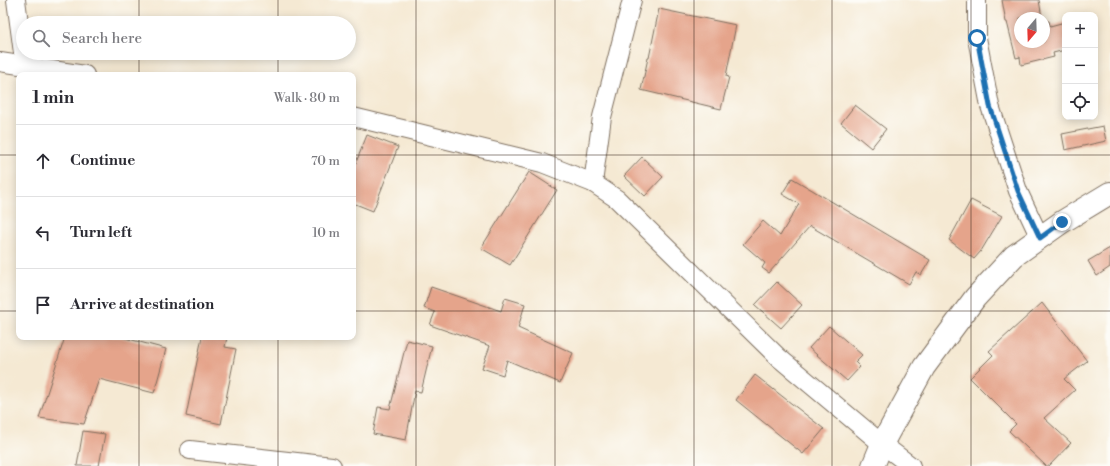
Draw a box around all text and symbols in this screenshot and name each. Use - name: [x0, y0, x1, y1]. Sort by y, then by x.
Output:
- north arrow: [1014, 12, 1050, 48]
- map controls: [1062, 12, 1098, 120]
- button: +: [1062, 12, 1098, 48]
- search box: [16, 16, 356, 60]
- icon: search: [30, 27, 52, 49]
- text: Search here: [62, 29, 142, 48]
- route start: [968, 29, 986, 47]
- button: −: [1062, 48, 1098, 84]
- button: locate: [1062, 84, 1098, 120]
- text: 1 min: [32, 87, 74, 109]
- text: Walk · 80 m: [274, 90, 340, 106]
- icon: ahead: [32, 150, 54, 172]
- text: Continue: [70, 151, 135, 170]
- text: 70 m: [311, 153, 340, 169]
- route end: [1053, 213, 1071, 231]
- icon: left: [32, 222, 54, 244]
- text: Turn left: [70, 223, 132, 242]
- text: 10 m: [312, 225, 340, 241]
- icon: arrive: [32, 294, 54, 316]
- text: Arrive at destination: [70, 295, 214, 314]

